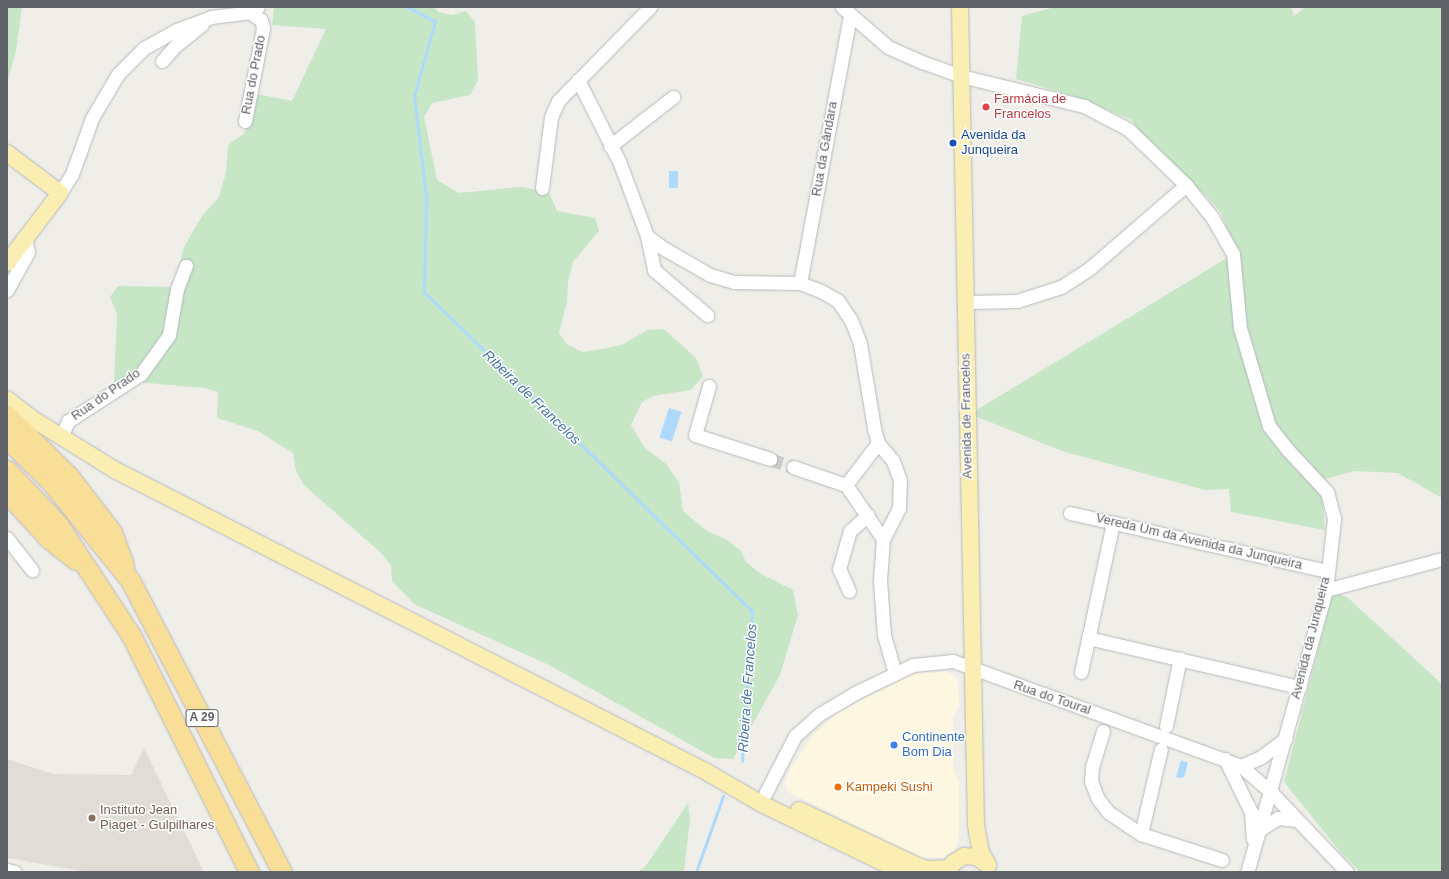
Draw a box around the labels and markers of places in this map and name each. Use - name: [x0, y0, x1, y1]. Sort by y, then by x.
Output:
- place label: Farmácia de Francelos: [994, 92, 1066, 123]
- marker: Farmácia de Francelos: [981, 102, 991, 112]
- place label: Avenida da Junqueira: [961, 128, 1026, 159]
- marker: Avenida da Junqueira: [948, 138, 958, 148]
- place label: Continente Bom Dia: [902, 730, 965, 761]
- marker: Continente Bom Dia: [889, 740, 899, 750]
- place label: Kampeki Sushi: [846, 779, 933, 795]
- marker: Kampeki Sushi: [833, 782, 843, 792]
- place label: Instituto Jean Piaget - Gulpilhares: [100, 803, 214, 834]
- marker: Instituto Jean Piaget - Gulpilhares: [87, 813, 97, 823]

